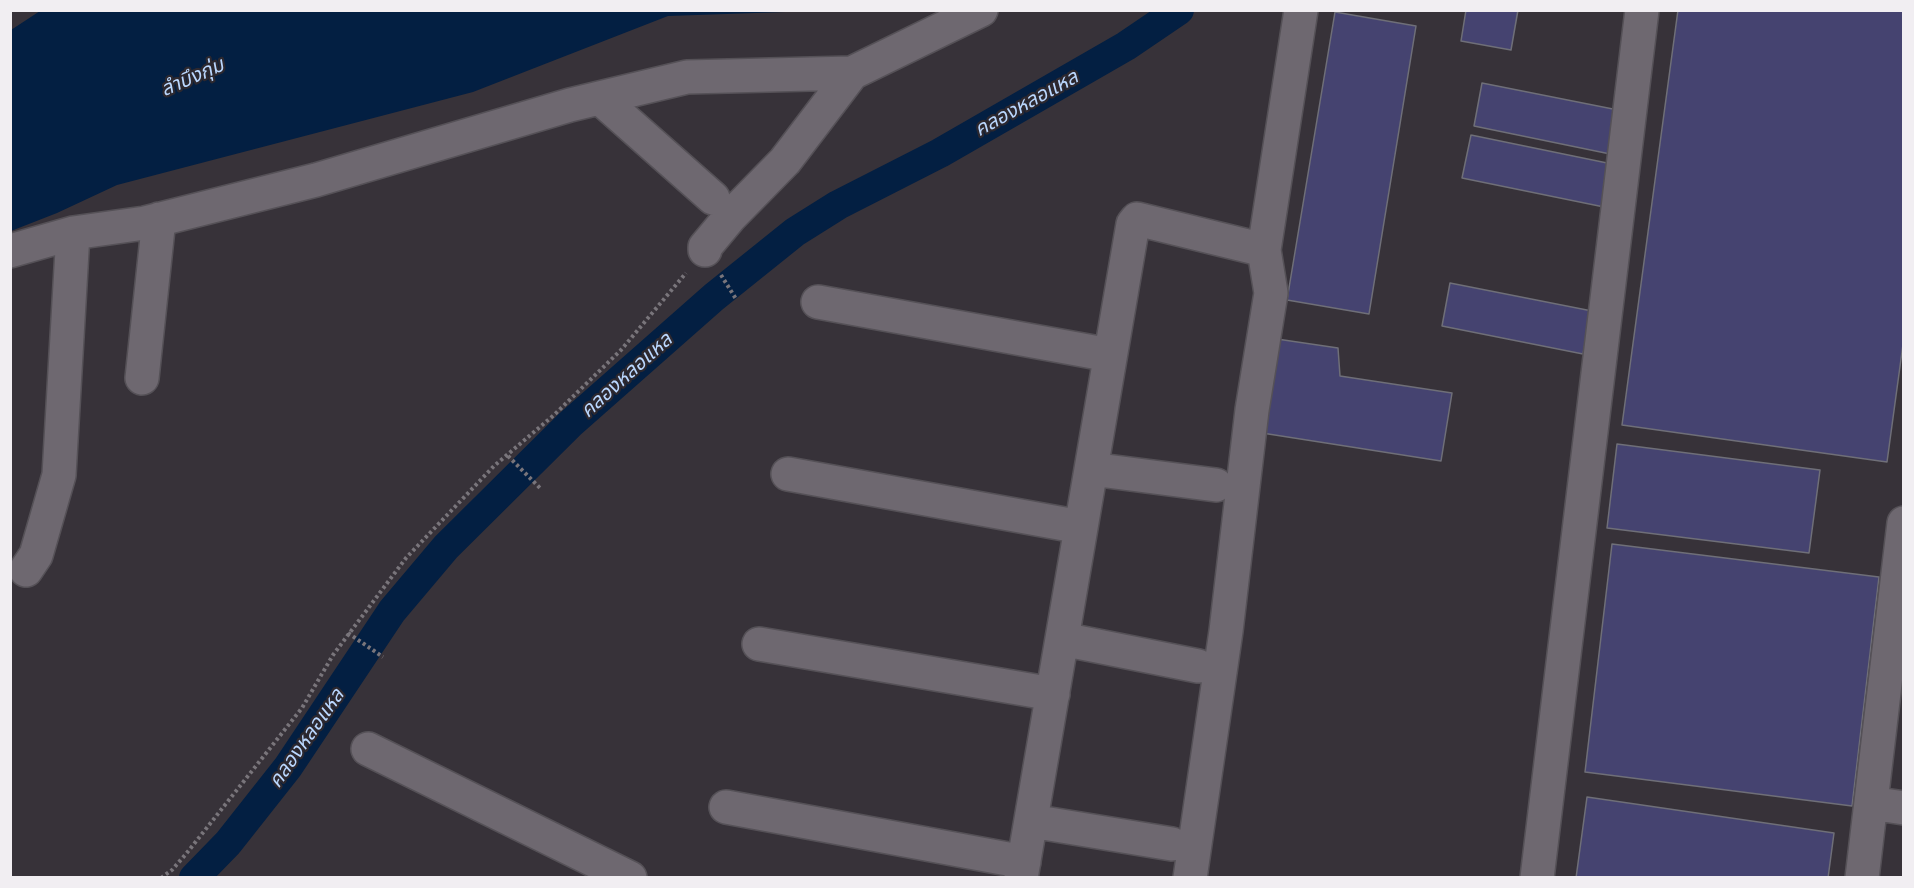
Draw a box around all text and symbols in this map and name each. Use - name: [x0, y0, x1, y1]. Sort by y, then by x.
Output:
- water label: ลำบึงกุ่ม: [157, 52, 227, 102]
- water label: คลองหลอแหล: [970, 65, 1082, 141]
- water label: คลองหลอแหล: [575, 328, 677, 422]
- water label: คลองหลอแหล: [263, 684, 349, 792]

